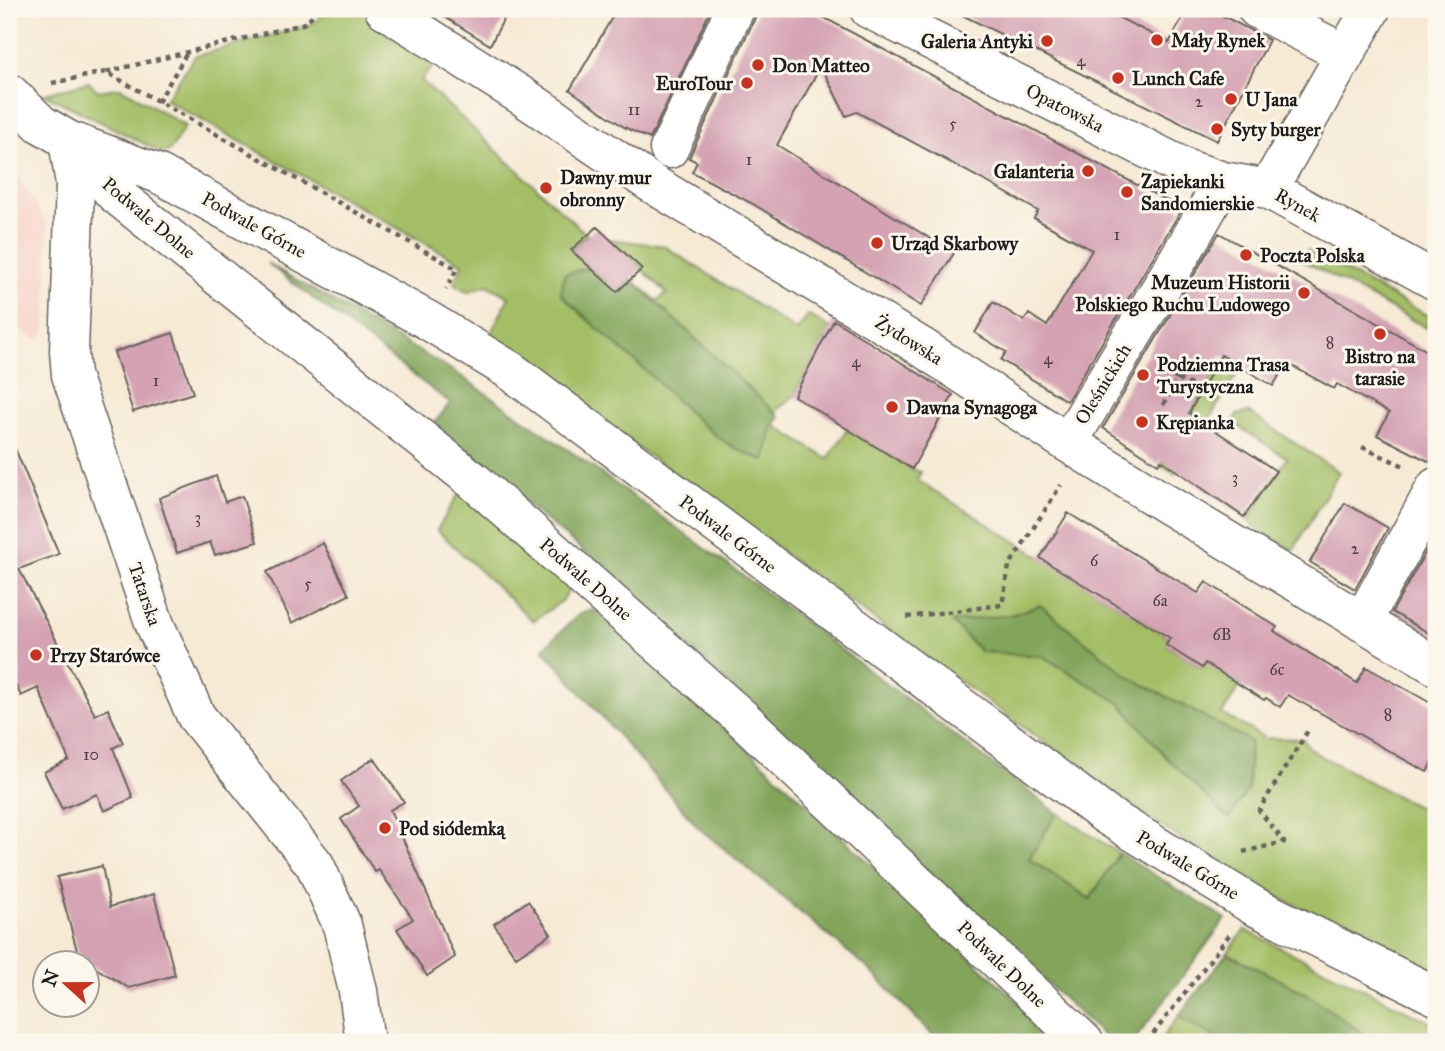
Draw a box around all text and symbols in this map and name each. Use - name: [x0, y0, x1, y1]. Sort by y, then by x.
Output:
- place label: Mały Rynek: [1171, 29, 1266, 53]
- place label: Galeria Antyki: [921, 30, 1034, 54]
- marker: Mały Rynek: [1149, 32, 1165, 48]
- marker: Galeria Antyki: [1039, 33, 1055, 49]
- house number: 4: [1077, 51, 1087, 70]
- place label: Don Matteo: [772, 54, 870, 77]
- marker: Don Matteo: [750, 57, 766, 73]
- place label: Lunch Cafe: [1132, 67, 1224, 90]
- marker: Lunch Cafe: [1110, 70, 1126, 86]
- place label: EuroTour: [656, 72, 734, 95]
- marker: EuroTour: [739, 75, 755, 91]
- street label: Opatowska: [1022, 79, 1109, 138]
- place label: U Jana: [1245, 88, 1299, 112]
- marker: U Jana: [1223, 91, 1239, 107]
- house number: 2: [1195, 92, 1203, 111]
- house number: 11: [628, 100, 640, 119]
- house number: 5: [949, 114, 957, 133]
- place label: Syty burger: [1231, 118, 1322, 142]
- marker: Syty burger: [1209, 121, 1225, 137]
- house number: 1: [746, 150, 752, 169]
- place label: Galanteria: [994, 160, 1075, 183]
- marker: Galanteria: [1080, 163, 1096, 179]
- place label: Dawny mur obronny: [560, 166, 652, 212]
- place label: Zapiekanki Sandomierskie: [1141, 170, 1254, 215]
- street label: Podwale Dolne: [98, 172, 201, 264]
- marker: Dawny mur obronny: [538, 180, 554, 196]
- street label: Rynek: [1271, 183, 1325, 227]
- marker: Zapiekanki Sandomierskie: [1119, 184, 1135, 200]
- street label: Podwale Górne: [198, 187, 310, 263]
- house number: 1: [1114, 225, 1120, 244]
- place label: Urząd Skarbowy: [891, 232, 1019, 256]
- marker: Urząd Skarbowy: [869, 235, 885, 251]
- place label: Poczta Polska: [1260, 244, 1366, 267]
- marker: Poczta Polska: [1238, 247, 1254, 263]
- place label: Muzeum Historii Polskiego Ruchu Ludowego: [1075, 271, 1291, 317]
- marker: Muzeum Historii Polskiego Ruchu Ludowego: [1296, 285, 1312, 301]
- street label: Żydowska: [871, 310, 948, 370]
- marker: Bistro na tarasie: [1372, 326, 1388, 342]
- house number: 8: [1326, 333, 1334, 352]
- street label: Oleśnickich: [1070, 339, 1136, 429]
- place label: Bistro na tarasie: [1345, 345, 1416, 390]
- house number: 4: [1044, 349, 1054, 368]
- house number: 4: [852, 352, 862, 371]
- place label: Podziemna Trasa Turystyczna: [1156, 353, 1291, 399]
- marker: Podziemna Trasa Turystyczna: [1135, 367, 1151, 383]
- house number: 1: [153, 371, 159, 390]
- place label: Dawna Synagoga: [906, 396, 1038, 420]
- marker: Dawna Synagoga: [884, 399, 900, 415]
- place label: Krępianka: [1156, 411, 1235, 435]
- marker: Krępianka: [1134, 414, 1150, 430]
- house number: 3: [1232, 468, 1238, 487]
- street label: Podwale Górne: [675, 490, 781, 578]
- house number: 3: [195, 508, 201, 527]
- street label: Podwale Dolne: [535, 533, 637, 625]
- house number: 2: [1351, 539, 1359, 558]
- house number: 6: [1090, 551, 1099, 570]
- street label: Tatarska: [123, 559, 167, 630]
- house number: 5: [304, 574, 312, 593]
- house number: 6a: [1153, 591, 1168, 610]
- house number: 6B: [1213, 625, 1231, 644]
- place label: Przy Starówce: [50, 644, 160, 668]
- marker: Przy Starówce: [28, 647, 44, 663]
- house number: 6c: [1270, 660, 1285, 679]
- house number: 8: [1384, 705, 1392, 724]
- house number: 10: [83, 745, 99, 764]
- place label: Pod siódemką: [399, 817, 507, 840]
- marker: Pod siódemką: [377, 820, 393, 836]
- street label: Podwale Górne: [1132, 825, 1244, 905]
- street label: Podwale Dolne: [953, 916, 1051, 1012]
- north arrow: [32, 950, 102, 1020]
- text: N: [37, 966, 64, 990]

